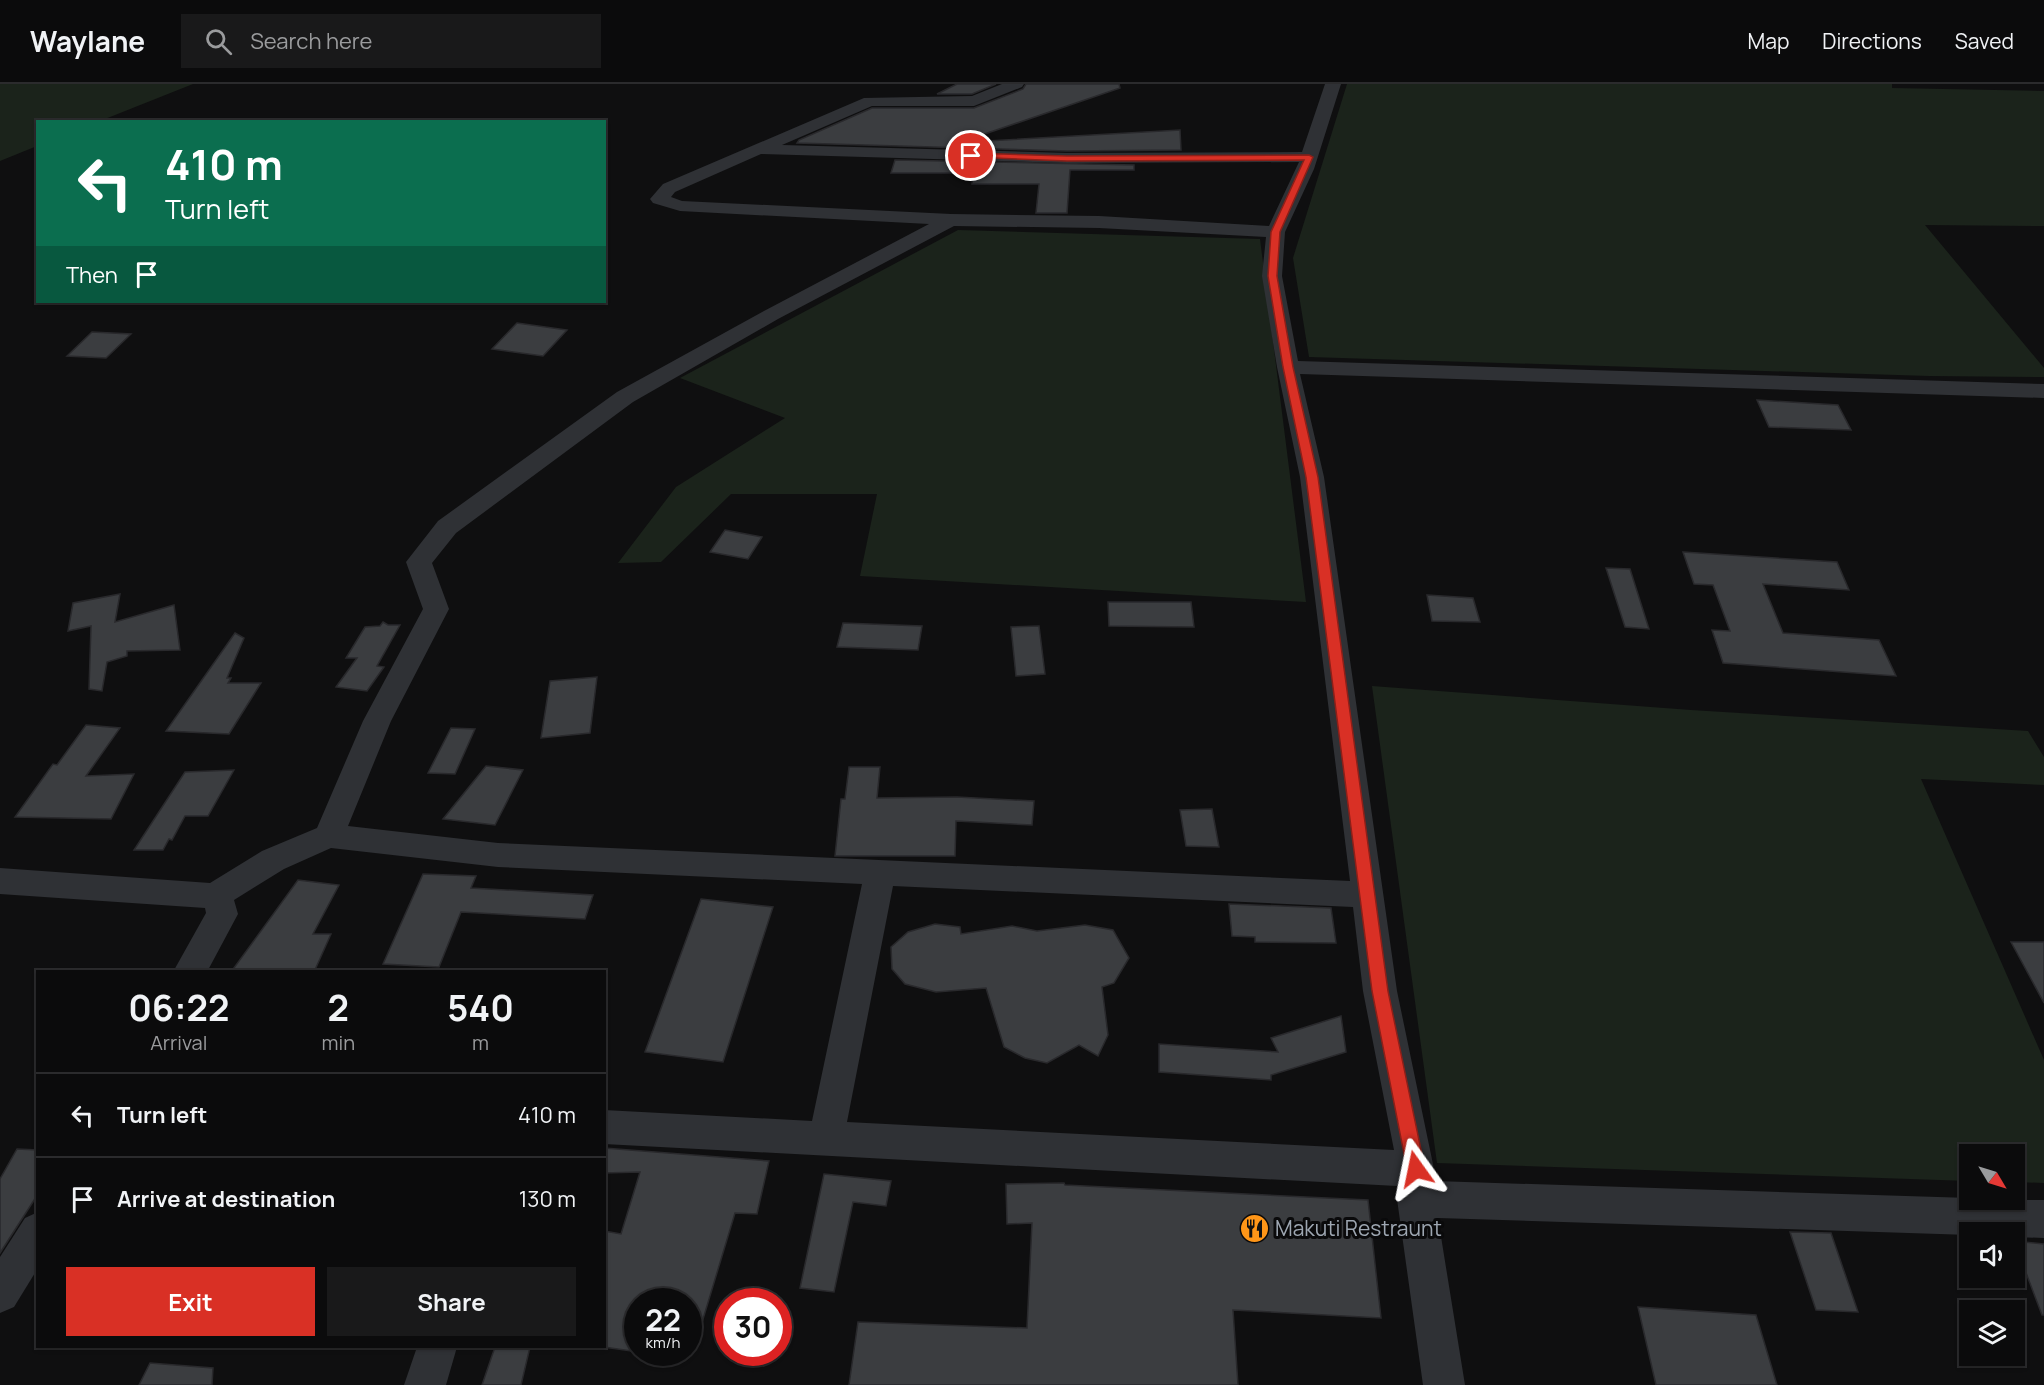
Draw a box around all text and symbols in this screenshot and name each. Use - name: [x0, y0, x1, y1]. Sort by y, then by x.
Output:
- search box: [181, 14, 601, 68]
- text: Waylane: [30, 22, 145, 60]
- icon: search: [202, 25, 235, 58]
- text: Search here: [250, 26, 372, 56]
- text: Map: [1748, 27, 1789, 55]
- text: Directions: [1822, 27, 1922, 55]
- text: Saved: [1955, 27, 2014, 55]
- pin: [945, 130, 996, 181]
- text: 410 m: [165, 135, 283, 193]
- icon: arrive: [954, 139, 987, 172]
- icon: left: [66, 144, 144, 222]
- text: Turn left: [165, 190, 269, 227]
- icon: arrive: [130, 258, 163, 291]
- text: Then: [66, 260, 118, 290]
- text: 06:22: [128, 983, 229, 1032]
- text: 2: [328, 983, 349, 1032]
- text: 540: [447, 983, 514, 1032]
- text: Arrival: [150, 1029, 207, 1056]
- text: min: [322, 1029, 355, 1056]
- text: m: [472, 1029, 489, 1056]
- icon: left: [66, 1099, 99, 1132]
- text: Turn left: [117, 1100, 207, 1130]
- text: 410 m: [518, 1100, 576, 1130]
- position arrow: [1384, 1137, 1448, 1201]
- north arrow: [1959, 1144, 2025, 1210]
- map controls: [1959, 1144, 2025, 1366]
- icon: arrive: [66, 1183, 99, 1216]
- text: Arrive at destination: [117, 1184, 335, 1214]
- text: 130 m: [519, 1184, 576, 1214]
- restaurant icon: Makuti Restraunt: [1238, 1213, 1270, 1245]
- place label: Makuti Restraunt: [1275, 1214, 1442, 1242]
- button: sound: [1959, 1222, 2025, 1288]
- button: Exit: [66, 1267, 315, 1336]
- button: Share: [327, 1267, 576, 1336]
- speed limit sign: 30: [714, 1288, 792, 1366]
- text: 22: [645, 1299, 681, 1340]
- button: layers: [1959, 1300, 2025, 1366]
- text: km/h: [646, 1332, 680, 1353]

